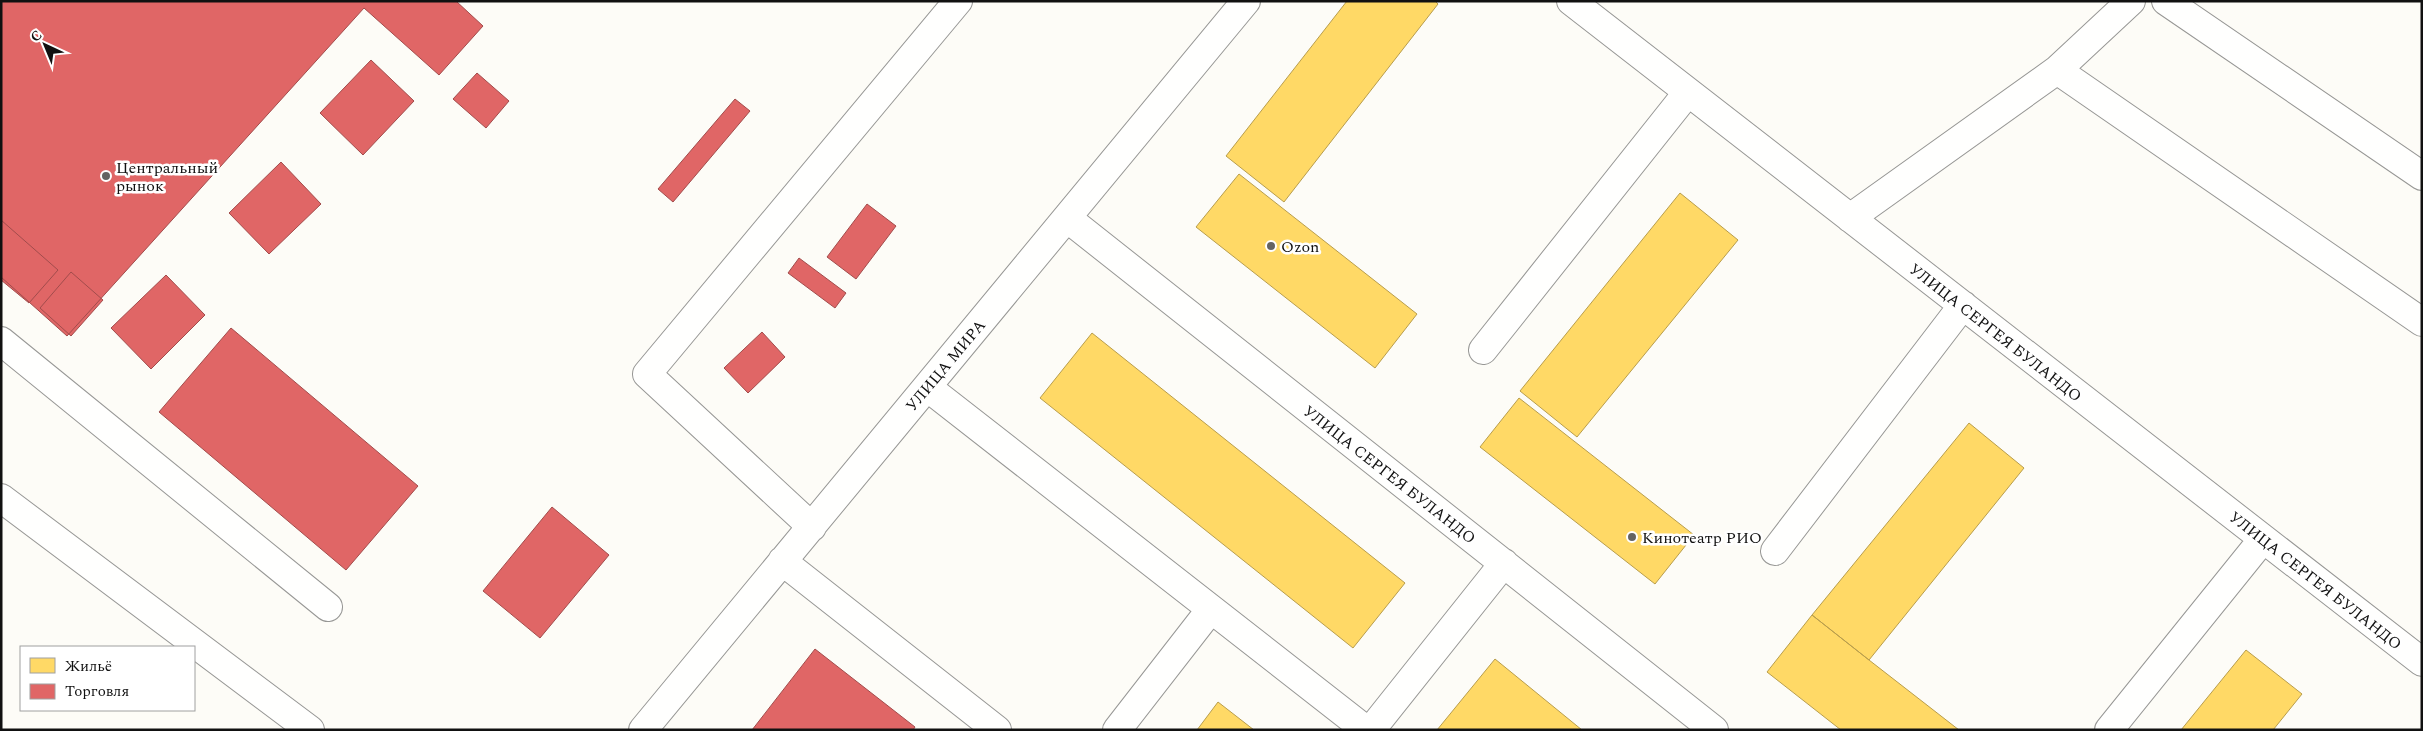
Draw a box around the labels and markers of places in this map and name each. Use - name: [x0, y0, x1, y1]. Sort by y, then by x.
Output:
- place label: Центральный рынок: [116, 156, 218, 198]
- marker: Центральный рынок: [100, 170, 112, 182]
- place label: Ozon: [1281, 235, 1319, 259]
- marker: Ozon: [1265, 240, 1277, 252]
- place label: Кинотеатр РИО: [1642, 526, 1762, 550]
- marker: Кинотеатр РИО: [1626, 531, 1638, 543]

